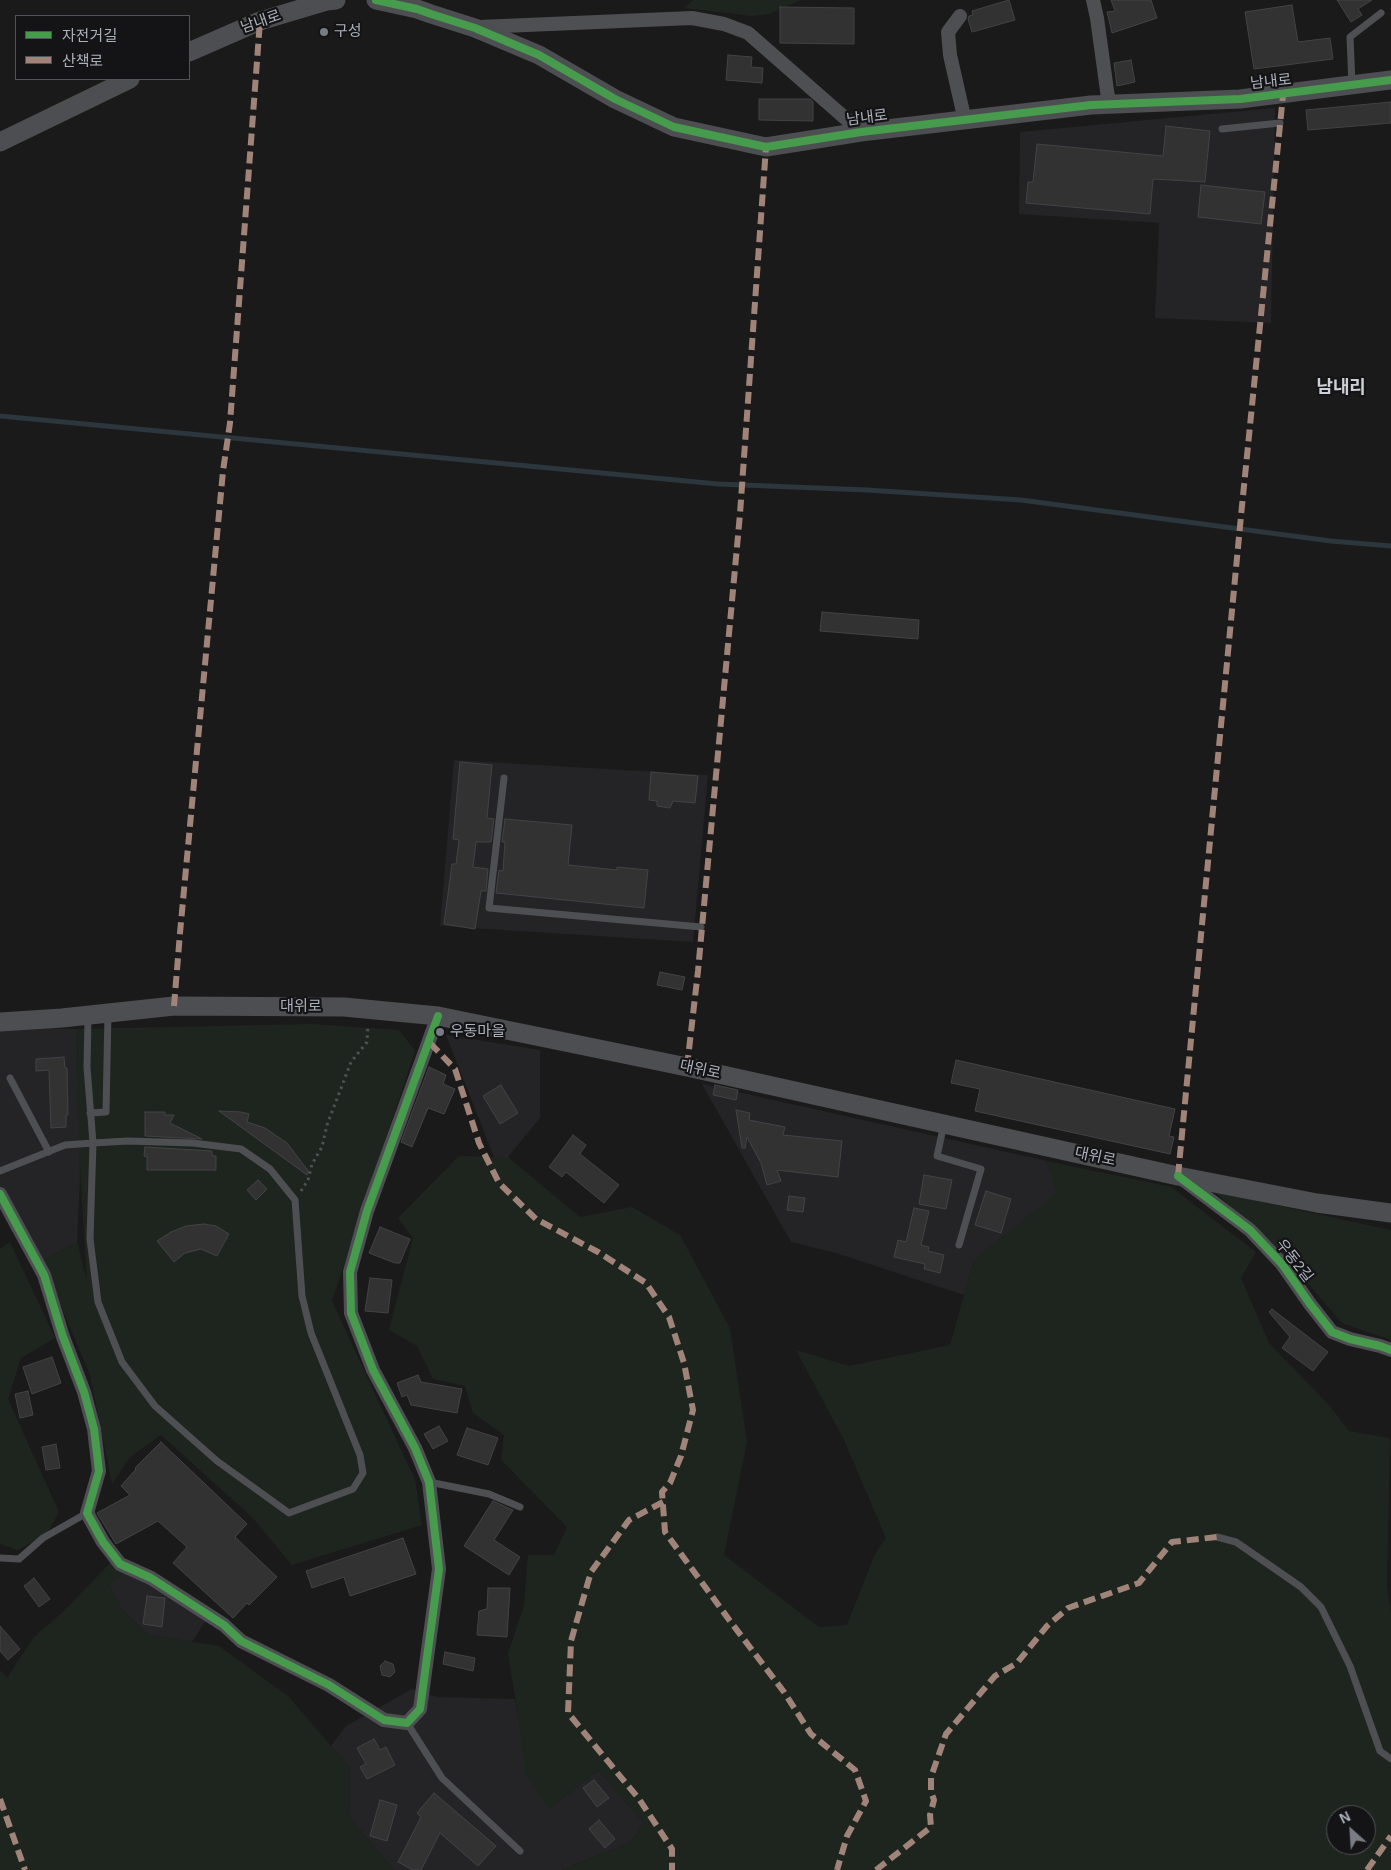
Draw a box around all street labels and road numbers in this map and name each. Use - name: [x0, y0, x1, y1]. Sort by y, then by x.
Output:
- street label: 남내로: [238, 7, 284, 37]
- street label: 남내로: [1249, 71, 1293, 93]
- street label: 남내로: [845, 107, 889, 129]
- street label: 대위로: [280, 998, 322, 1016]
- street label: 대위로: [678, 1057, 722, 1083]
- street label: 대위로: [1073, 1144, 1117, 1170]
- street label: 우동2길: [1272, 1236, 1316, 1286]

